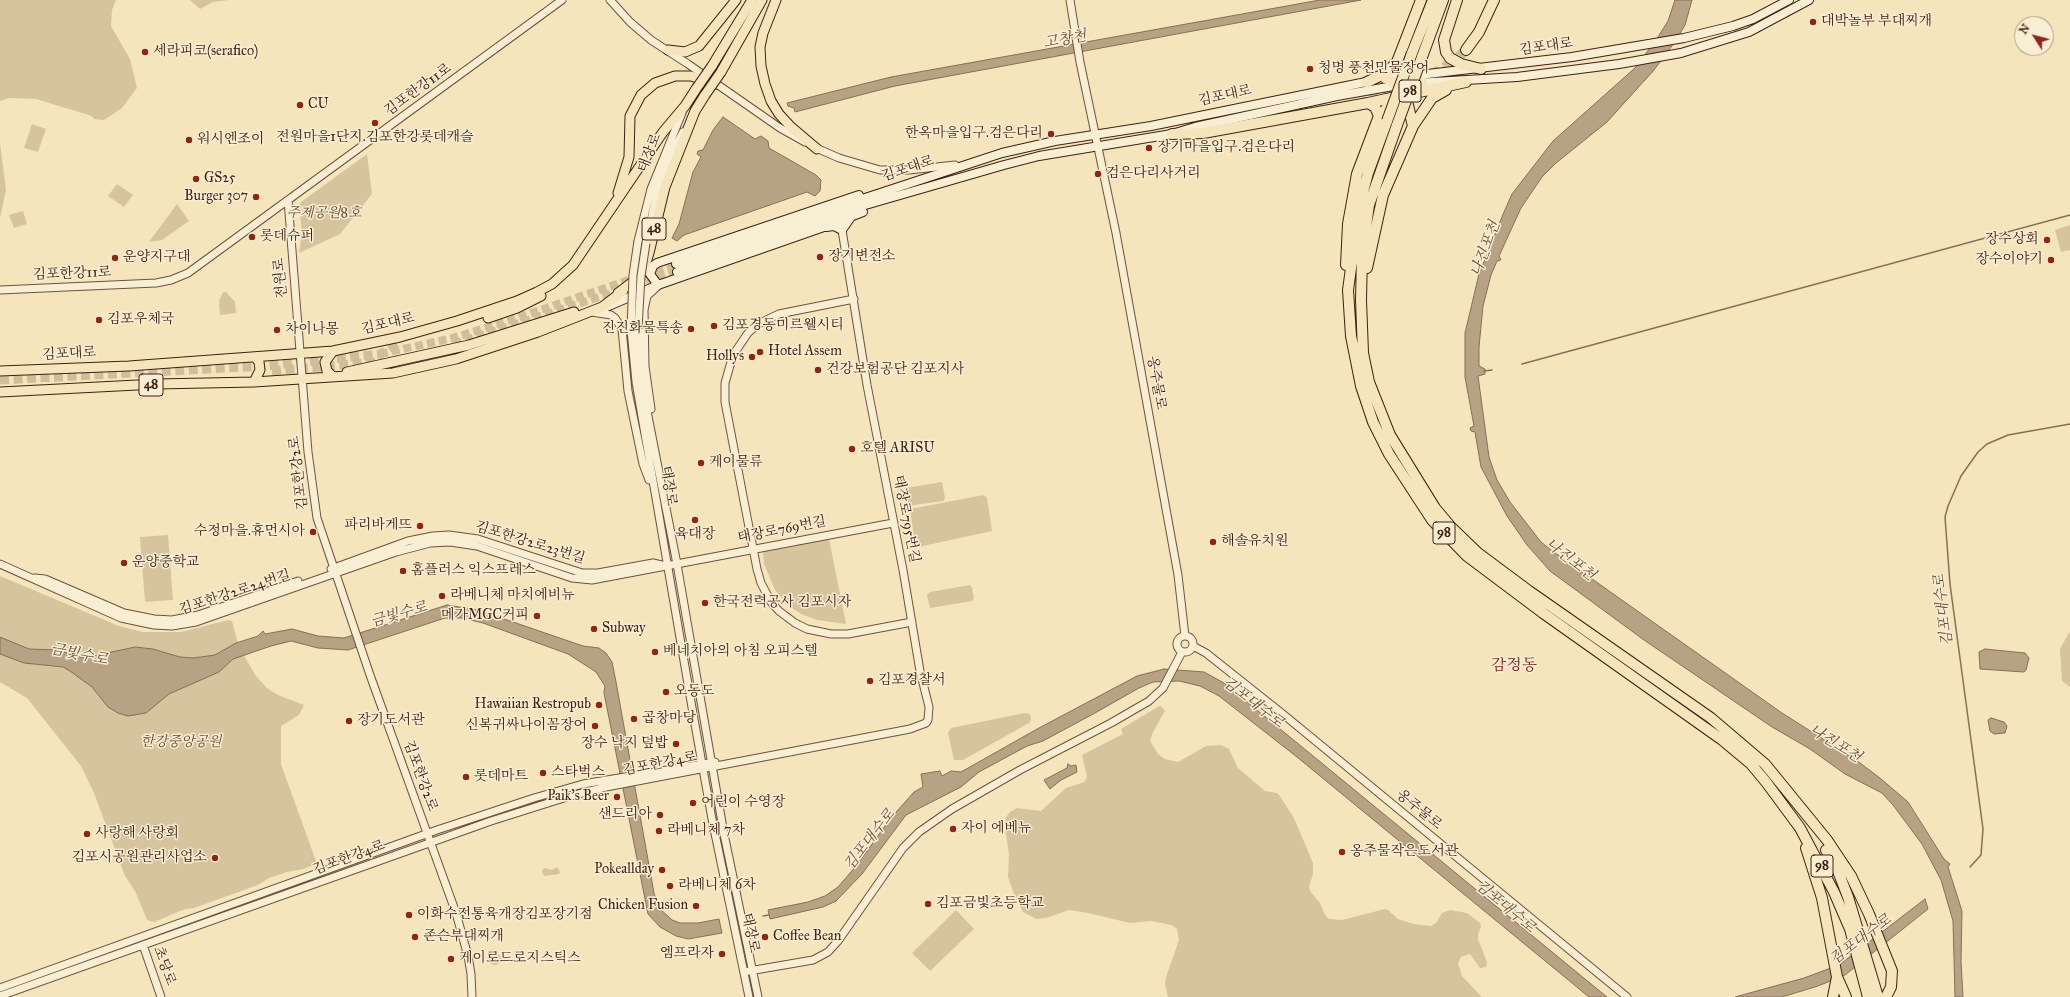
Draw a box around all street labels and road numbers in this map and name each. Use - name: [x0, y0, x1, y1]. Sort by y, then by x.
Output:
- street label: 김포대로: [1518, 35, 1574, 59]
- street label: 김포한강11로: [381, 60, 455, 120]
- road number: 98: [1399, 80, 1421, 102]
- street label: 김포대로: [1197, 82, 1253, 110]
- street label: 태장로: [635, 131, 665, 175]
- street label: 김포대로: [880, 153, 936, 185]
- road number: 48: [642, 218, 666, 240]
- street label: 전원로: [271, 257, 291, 299]
- street label: 김포한강11로: [32, 264, 112, 284]
- street label: 김포대로: [360, 310, 416, 338]
- street label: 김포대로: [42, 344, 96, 364]
- street label: 옹주물로: [1143, 355, 1169, 411]
- road number: 48: [139, 374, 163, 396]
- street label: 김포한강2로: [286, 435, 312, 511]
- street label: 태장로: [657, 465, 679, 507]
- street label: 태장로795번길: [889, 474, 923, 564]
- street label: 태장로769번길: [736, 513, 828, 547]
- street label: 김포한강2로23번길: [473, 518, 587, 568]
- road number: 98: [1433, 522, 1455, 544]
- street label: 김포한강2로24번길: [177, 567, 293, 619]
- street label: 김포한강2로: [399, 738, 441, 814]
- street label: 김포한강4로: [621, 749, 699, 779]
- street label: 옹주물로: [1393, 786, 1445, 834]
- street label: 김포한강4로: [311, 837, 387, 879]
- road number: 98: [1811, 855, 1833, 877]
- street label: 태장로: [738, 911, 762, 955]
- street label: 초당로: [149, 944, 179, 988]

